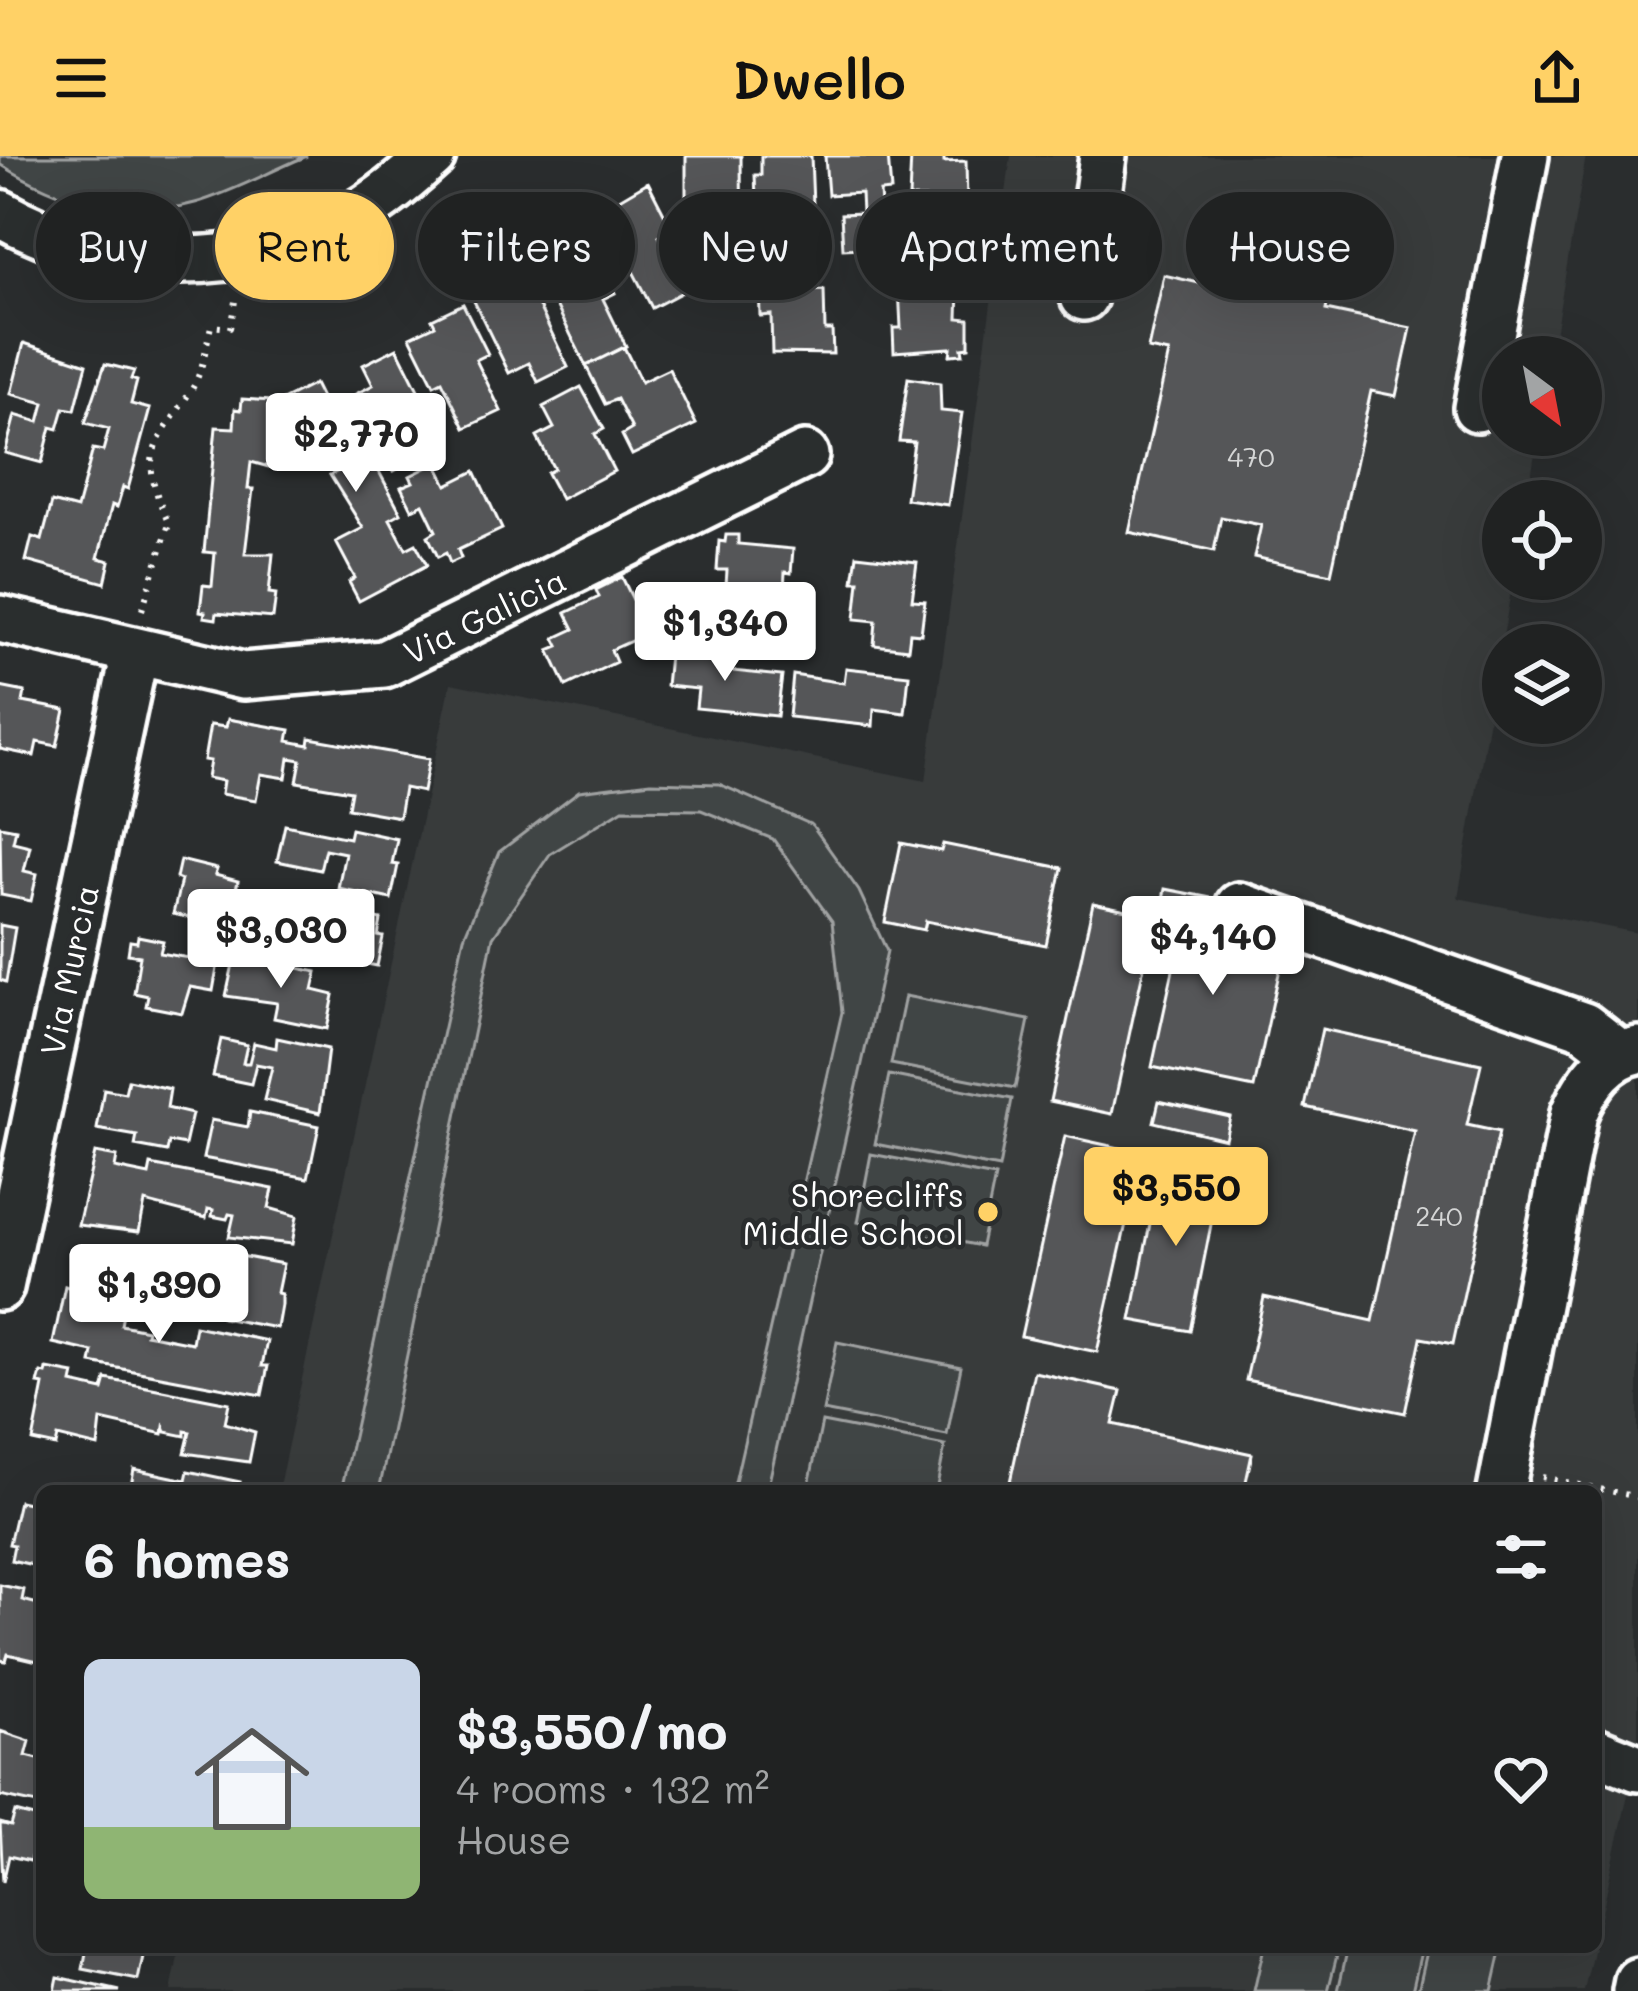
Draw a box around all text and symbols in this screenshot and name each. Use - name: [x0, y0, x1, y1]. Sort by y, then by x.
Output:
- text: Dwello: [732, 43, 906, 114]
- icon: menu: [48, 45, 114, 111]
- icon: share: [1524, 45, 1590, 111]
- chip: Buy: [36, 192, 191, 300]
- chip: Rent: [215, 192, 394, 300]
- chip: Filters: [418, 192, 635, 300]
- chip: New: [659, 192, 832, 300]
- chip: Apartment: [856, 192, 1162, 300]
- chip: House: [1186, 192, 1394, 300]
- north arrow: [1482, 336, 1602, 456]
- map controls: [1482, 336, 1602, 744]
- pin: $2,770: [258, 393, 454, 495]
- text: $2,770: [293, 406, 419, 457]
- house number: 470: [1227, 439, 1275, 474]
- button: locate: [1482, 480, 1602, 600]
- street label: Via Galicia: [396, 557, 572, 673]
- pin: $1,340: [627, 582, 823, 684]
- text: $1,340: [662, 595, 788, 646]
- button: layers: [1482, 624, 1602, 744]
- street label: Via Murcia: [29, 881, 107, 1059]
- pin: $3,030: [183, 889, 379, 991]
- pin: $4,140: [1115, 896, 1311, 998]
- text: $3,030: [214, 902, 348, 953]
- text: $4,140: [1149, 909, 1277, 960]
- pin: $3,550: [1078, 1147, 1274, 1249]
- text: $3,550: [1111, 1160, 1241, 1211]
- place label: Shorecliffs Middle School: [742, 1172, 964, 1253]
- house number: 240: [1415, 1198, 1463, 1233]
- marker: Shorecliffs Middle School: [975, 1199, 1001, 1225]
- pin: $1,390: [61, 1244, 257, 1346]
- text: $1,390: [96, 1257, 222, 1308]
- text: 6 homes: [84, 1524, 290, 1591]
- icon: filters: [1488, 1524, 1554, 1590]
- text: $3,550/mo: [456, 1695, 727, 1762]
- icon: home: [180, 1707, 324, 1851]
- icon: heart: [1488, 1746, 1554, 1812]
- text: 4 rooms · 132 m²: [456, 1762, 770, 1813]
- text: House: [456, 1813, 571, 1864]

